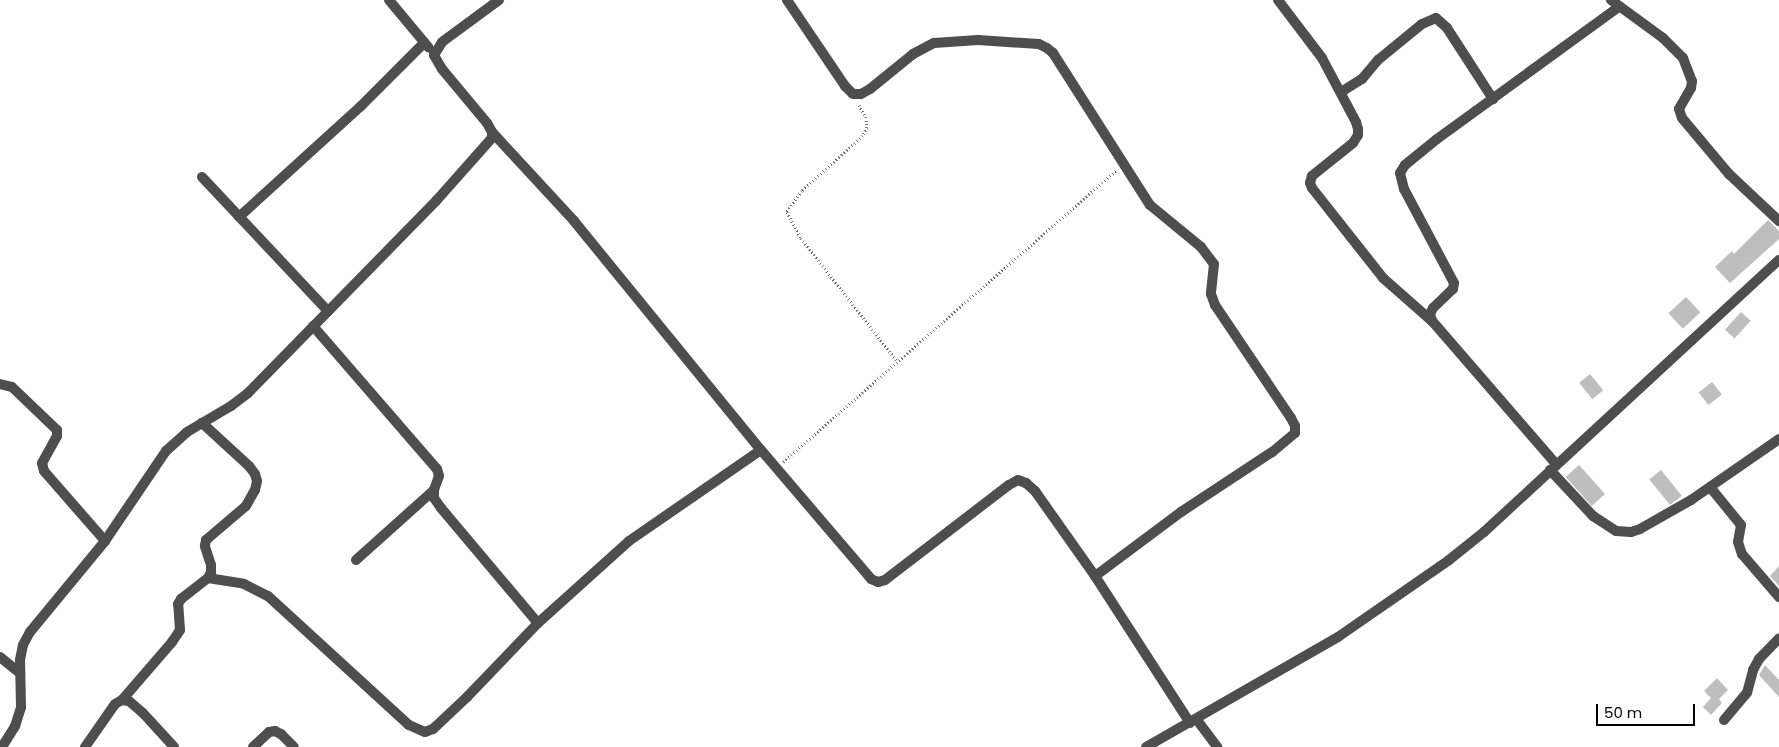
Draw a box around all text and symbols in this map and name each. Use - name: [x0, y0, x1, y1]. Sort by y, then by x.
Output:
- scale bar: [1599, 694, 1698, 726]
- text: 50 m: [1604, 702, 1642, 723]

